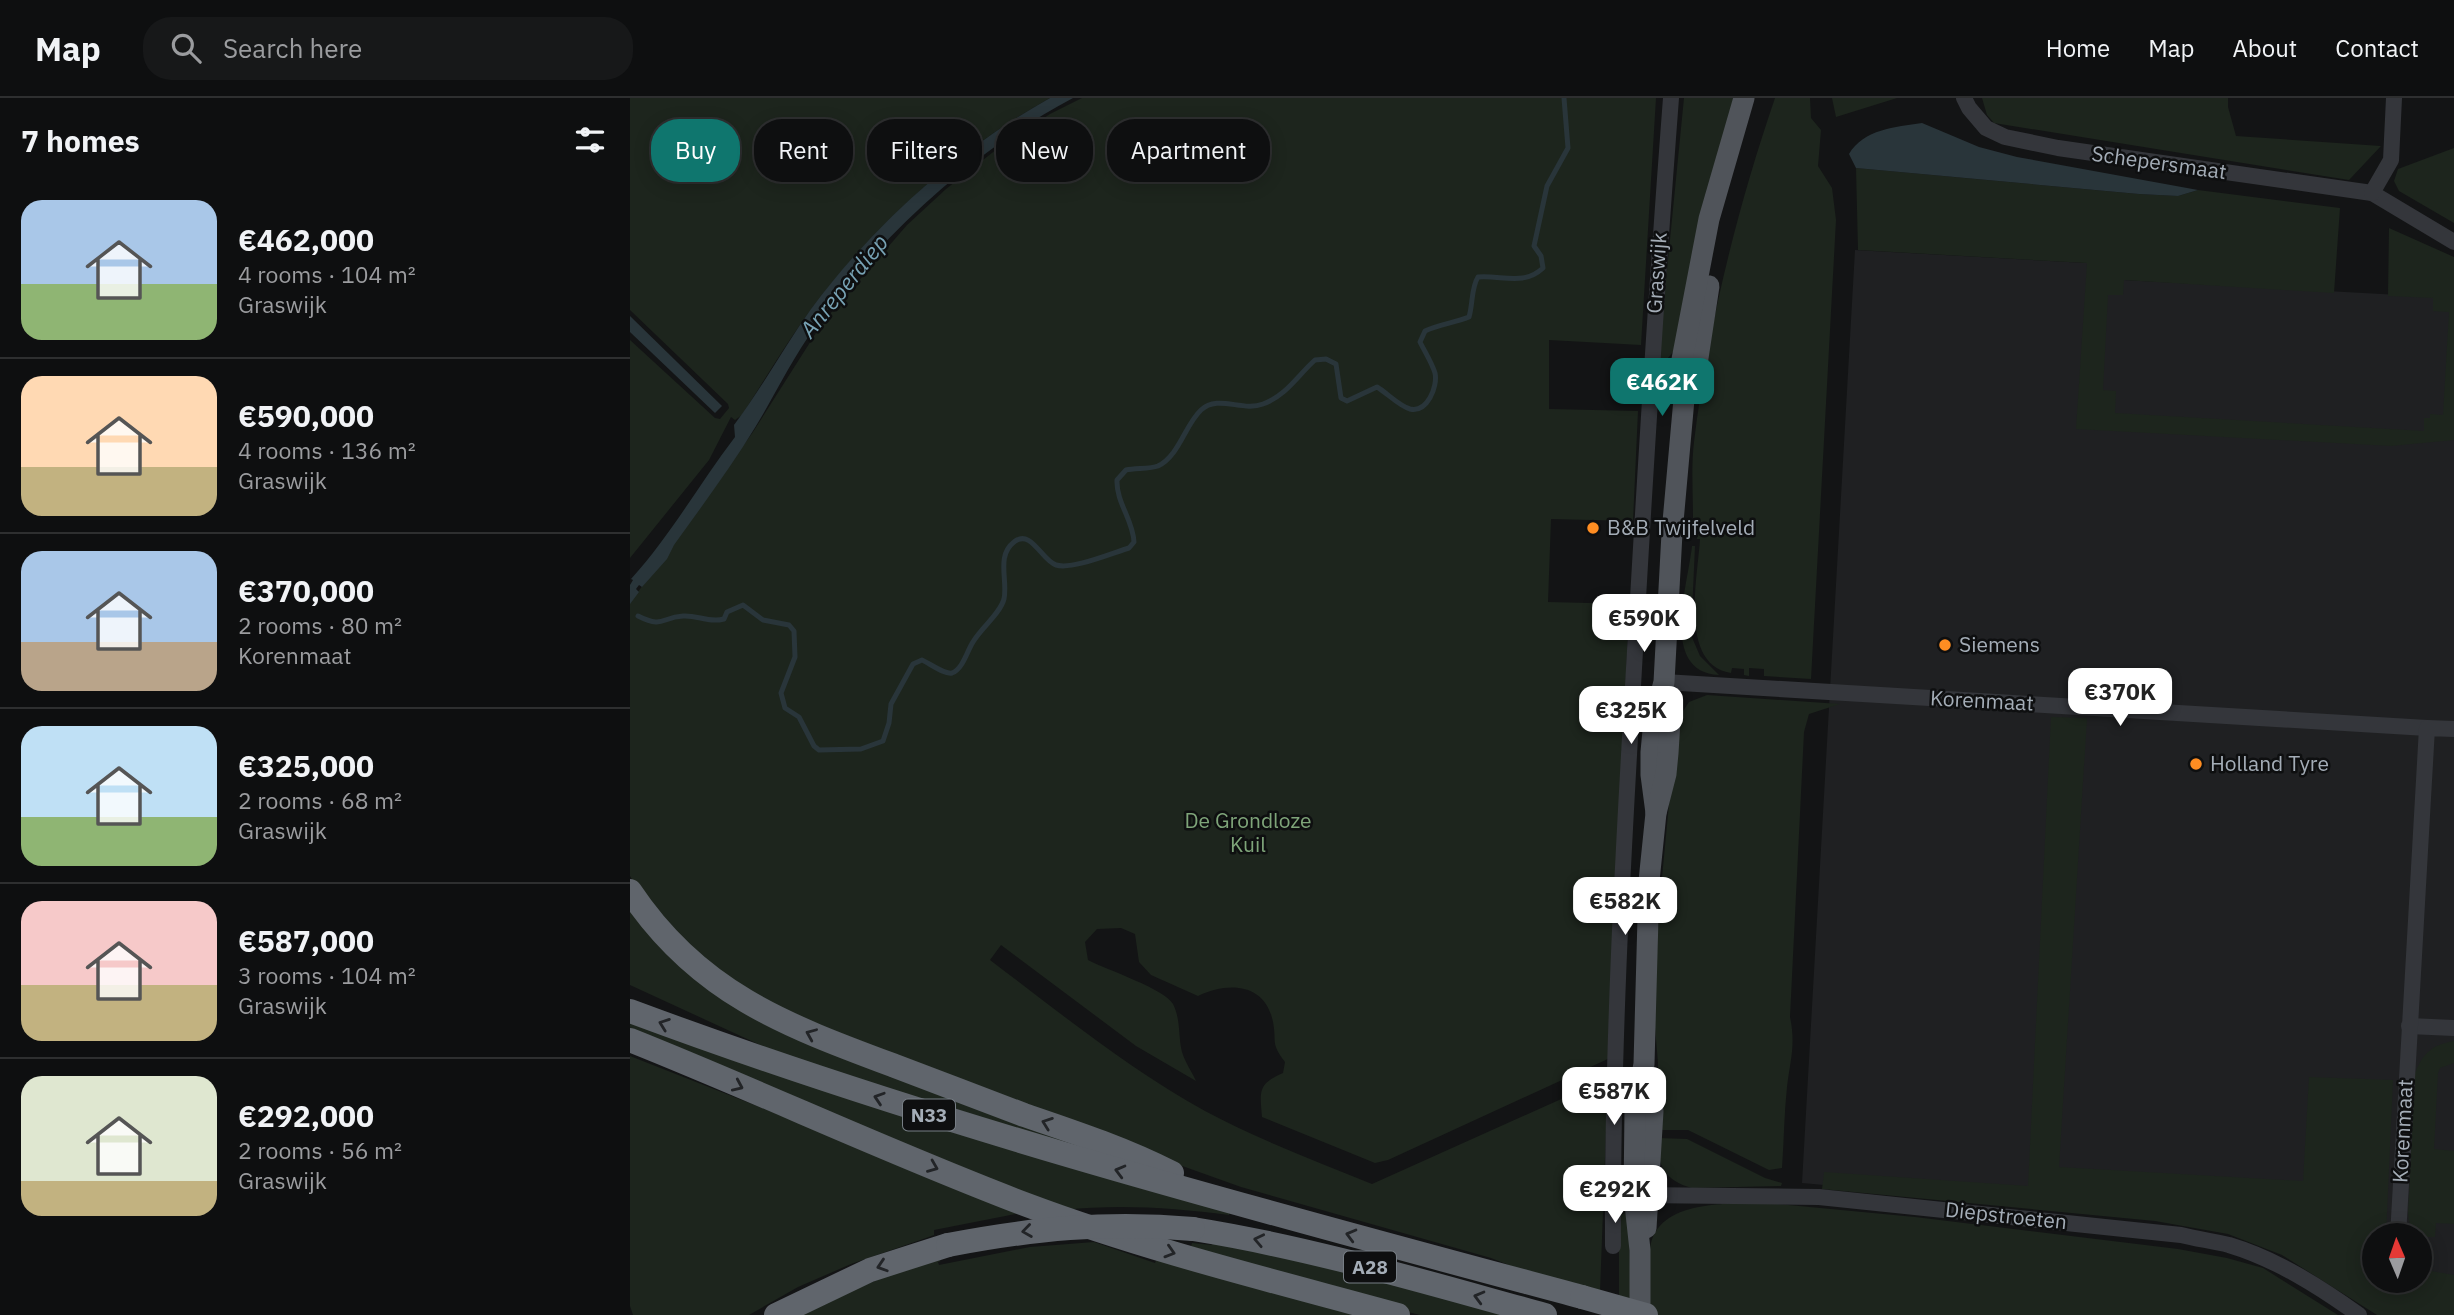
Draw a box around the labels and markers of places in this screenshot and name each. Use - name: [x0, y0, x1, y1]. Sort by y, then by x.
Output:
- pin: €462K: [1613, 358, 1711, 418]
- place label: B&B Twijfelveld: [1607, 513, 1755, 541]
- marker: B&B Twijfelveld: [1585, 520, 1601, 536]
- pin: €590K: [1595, 594, 1693, 654]
- place label: Siemens: [1959, 630, 2040, 658]
- marker: Siemens: [1937, 637, 1953, 653]
- pin: €370K: [2071, 668, 2169, 728]
- pin: €325K: [1582, 686, 1680, 746]
- place label: Holland Tyre: [2210, 749, 2329, 777]
- marker: Holland Tyre: [2188, 756, 2204, 772]
- pin: €582K: [1576, 878, 1674, 937]
- pin: €587K: [1565, 1068, 1663, 1127]
- pin: €292K: [1566, 1166, 1664, 1225]

